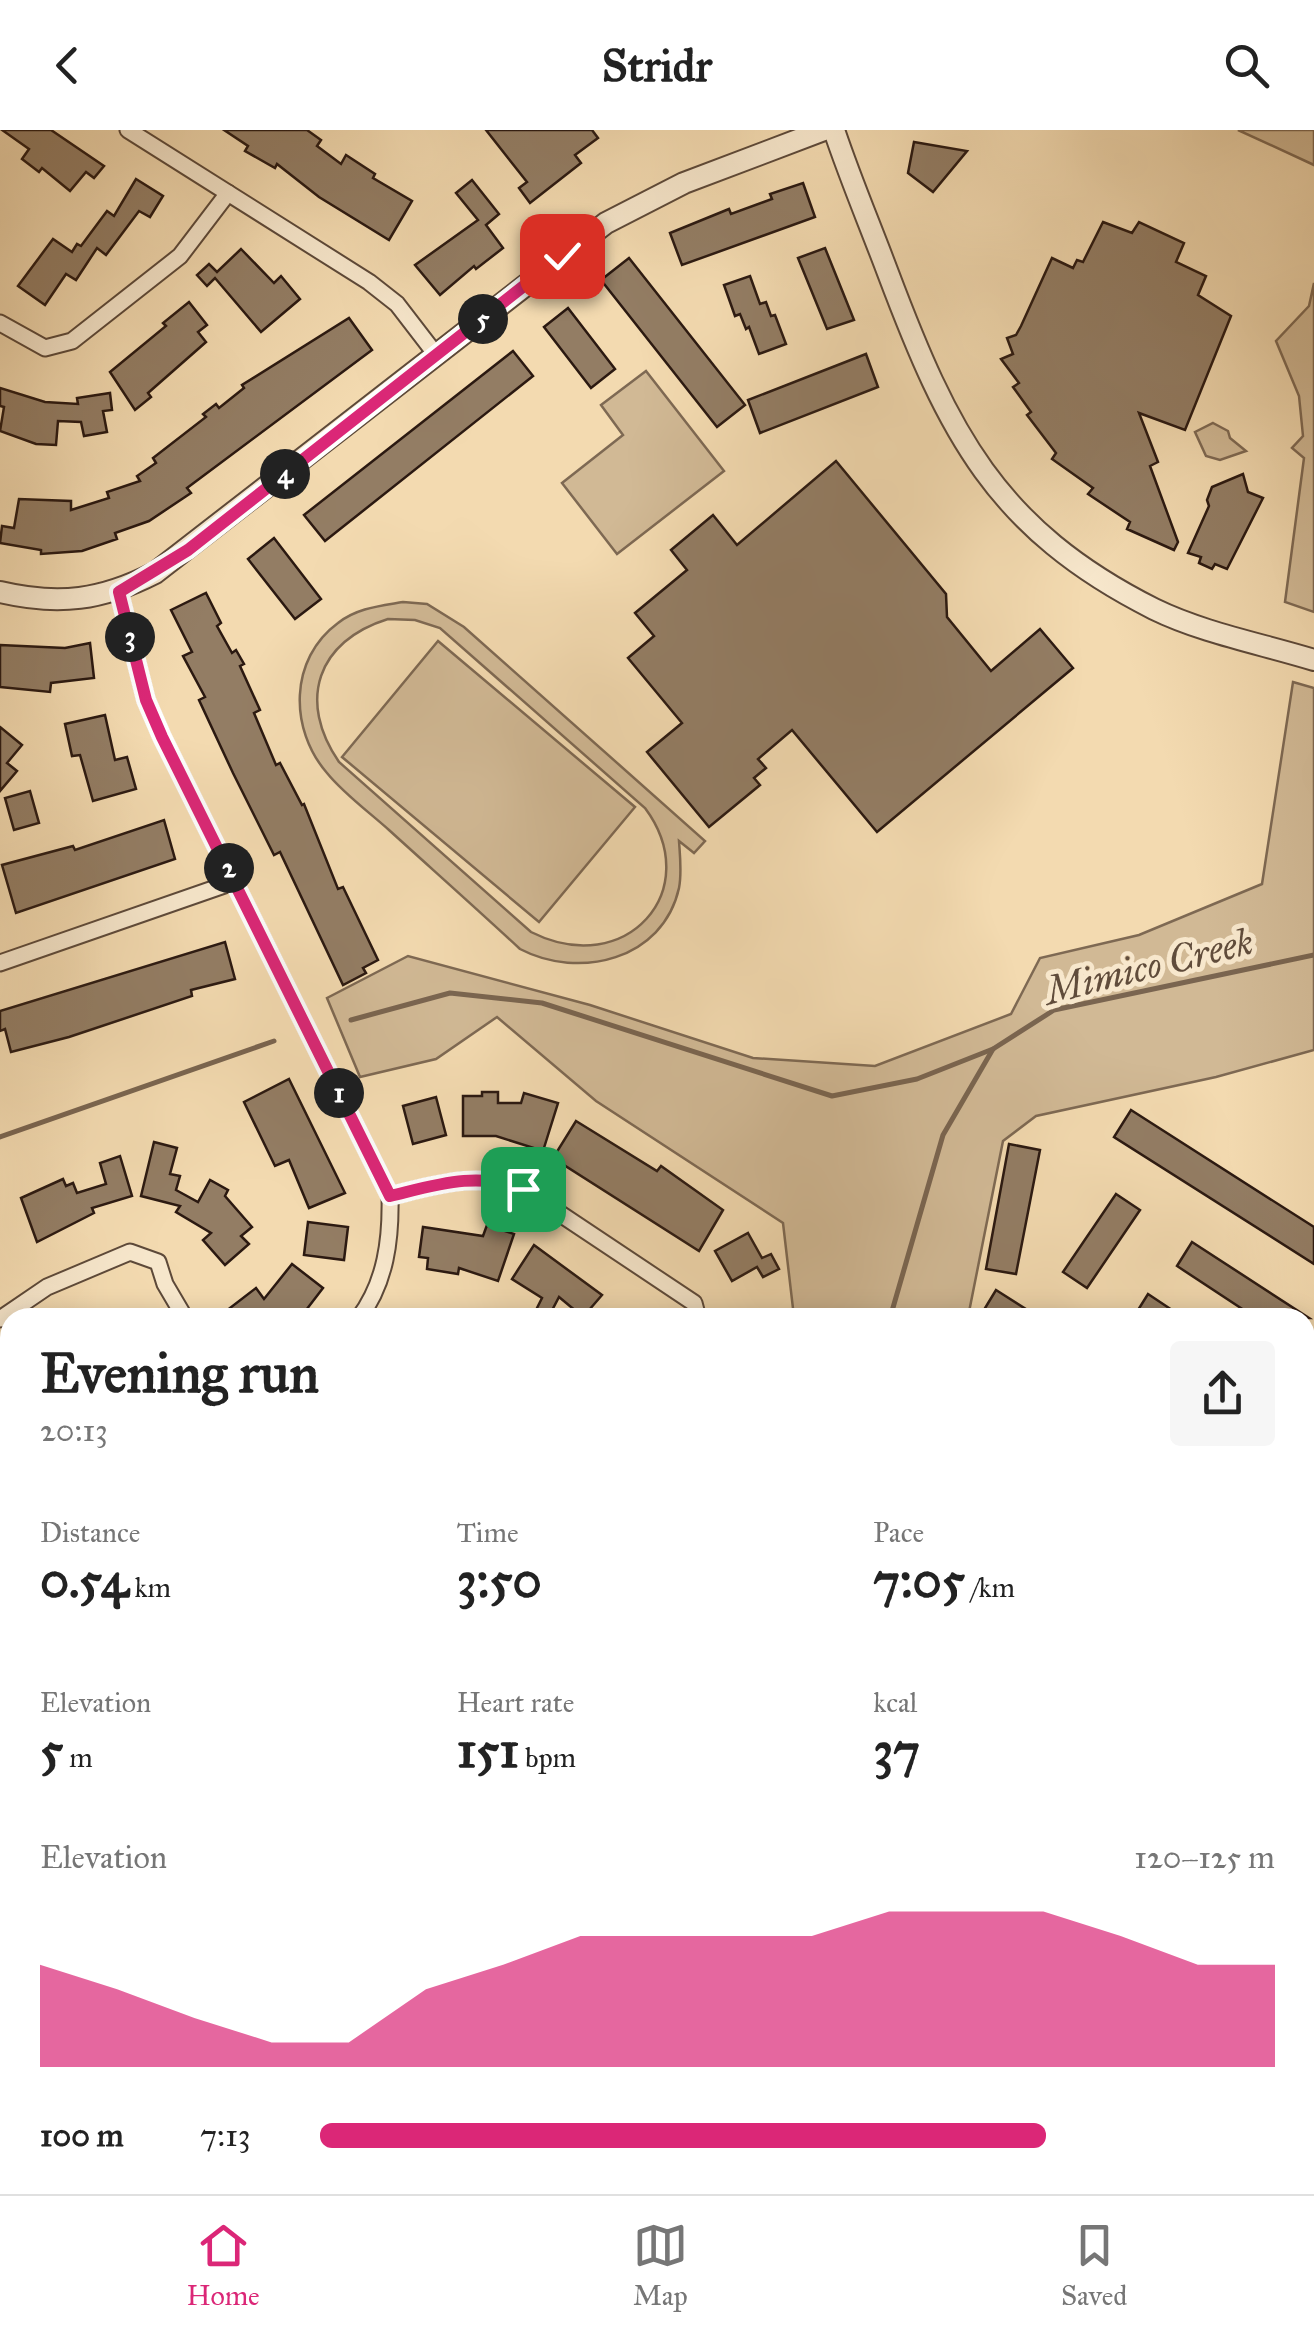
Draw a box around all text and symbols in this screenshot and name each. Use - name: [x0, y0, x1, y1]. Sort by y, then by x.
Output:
- icon: back: [40, 38, 95, 93]
- text: Stridr: [602, 38, 712, 93]
- icon: search: [1219, 38, 1274, 93]
- pin: [520, 214, 605, 299]
- icon: check: [535, 229, 590, 284]
- pin: 5: [458, 294, 508, 344]
- text: 5: [476, 301, 490, 336]
- pin: 4: [260, 449, 310, 499]
- text: 4: [277, 456, 293, 491]
- pin: 3: [105, 612, 155, 662]
- text: 3: [124, 619, 136, 654]
- pin: 2: [204, 843, 254, 893]
- text: 2: [222, 850, 236, 885]
- water label: Mimico Creek: [1037, 918, 1258, 1015]
- pin: 1: [314, 1068, 364, 1118]
- text: 1: [333, 1075, 345, 1110]
- pin: [481, 1147, 566, 1232]
- icon: arrive: [496, 1162, 551, 1217]
- text: Evening run: [40, 1340, 319, 1407]
- button: share: [1170, 1341, 1275, 1446]
- text: 20:13: [40, 1411, 108, 1450]
- text: Distance: [40, 1515, 140, 1550]
- text: Time: [457, 1515, 519, 1550]
- text: Pace: [873, 1515, 924, 1550]
- text: 0.54: [40, 1550, 129, 1611]
- text: 3:50: [457, 1550, 542, 1611]
- text: 7:05: [873, 1550, 965, 1611]
- text: km: [129, 1570, 171, 1605]
- text: /km: [965, 1570, 1015, 1605]
- text: Elevation: [40, 1685, 151, 1720]
- text: Heart rate: [457, 1685, 574, 1720]
- text: kcal: [873, 1685, 917, 1720]
- text: 5: [40, 1720, 63, 1781]
- text: 151: [457, 1720, 519, 1781]
- text: 37: [873, 1720, 920, 1781]
- text: m: [63, 1740, 93, 1775]
- text: bpm: [519, 1740, 576, 1775]
- text: Elevation: [40, 1838, 167, 1877]
- text: 120–125 m: [1134, 1838, 1275, 1877]
- text: 100 m: [40, 2116, 124, 2155]
- text: 7:13: [200, 2116, 251, 2155]
- tab: Home: [187, 2218, 260, 2313]
- tab: Map: [633, 2218, 688, 2313]
- tab: Saved: [1061, 2218, 1127, 2313]

